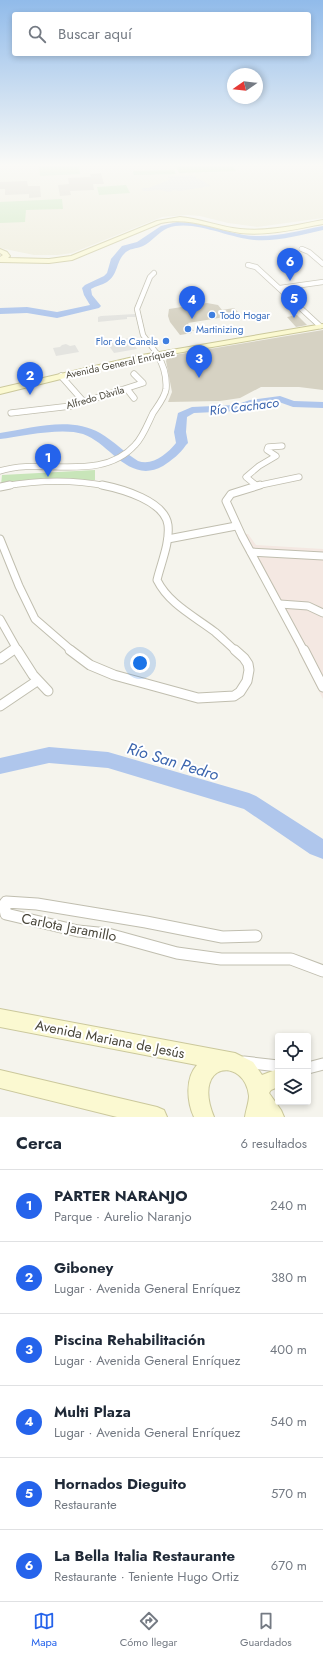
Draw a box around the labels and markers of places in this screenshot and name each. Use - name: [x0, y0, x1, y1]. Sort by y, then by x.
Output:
- pin: 6: [277, 248, 303, 281]
- pin: 5: [281, 285, 307, 318]
- pin: 4: [179, 286, 205, 319]
- place label: Todo Hogar: [220, 308, 270, 323]
- marker: Todo Hogar: [207, 310, 217, 320]
- place label: Martinizing: [196, 322, 243, 337]
- marker: Martinizing: [183, 324, 193, 334]
- place label: Flor de Canela: [96, 334, 158, 349]
- marker: Flor de Canela: [161, 336, 171, 346]
- pin: 3: [186, 345, 212, 378]
- pin: 2: [17, 362, 43, 395]
- pin: 1: [35, 444, 61, 477]

